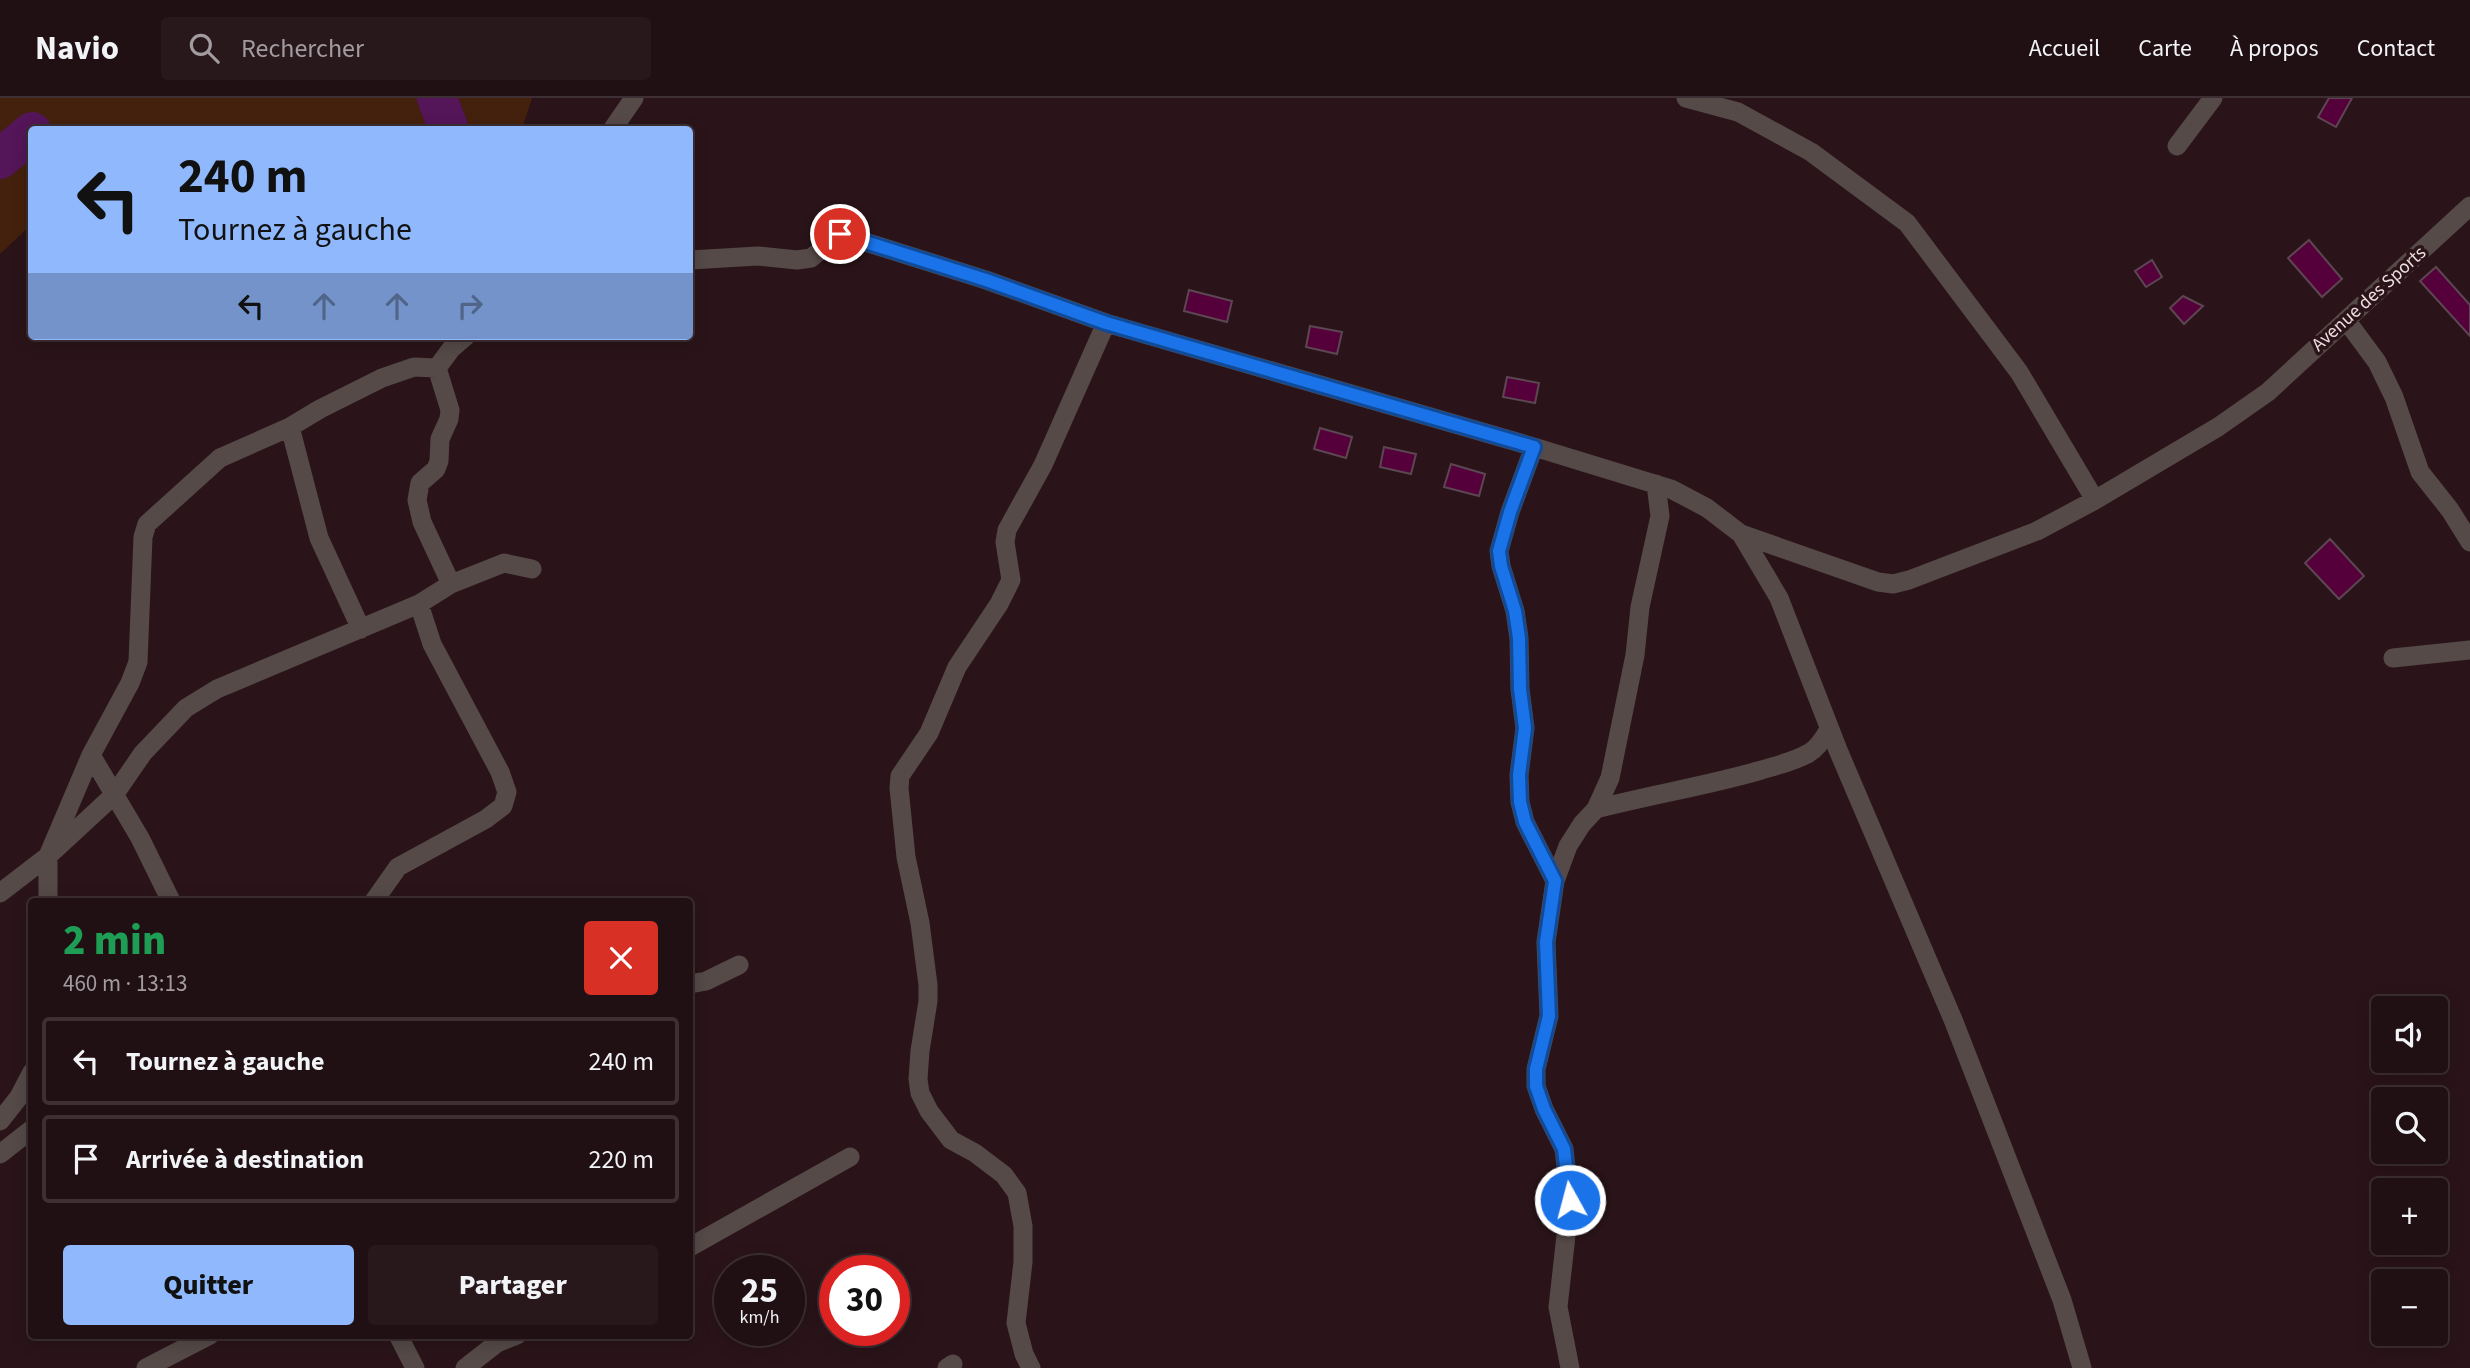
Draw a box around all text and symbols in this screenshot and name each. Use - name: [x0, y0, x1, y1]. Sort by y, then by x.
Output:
- search box: [161, 17, 651, 80]
- text: Navio: [35, 25, 119, 72]
- icon: search: [185, 29, 223, 67]
- text: Rechercher: [241, 30, 364, 67]
- text: Accueil: [2029, 31, 2100, 66]
- text: Carte: [2138, 31, 2192, 66]
- text: À propos: [2230, 31, 2319, 66]
- text: Contact: [2357, 31, 2435, 66]
- text: 240 m: [178, 142, 307, 212]
- icon: left: [63, 154, 154, 245]
- pin: [810, 204, 870, 264]
- text: Tournez à gauche: [178, 207, 412, 253]
- icon: arrive: [821, 215, 859, 253]
- street label: Avenue des Sports: [2306, 240, 2432, 358]
- icon: left: [232, 287, 270, 325]
- icon: ahead: [305, 287, 343, 325]
- icon: ahead: [378, 287, 416, 325]
- icon: right: [451, 287, 489, 325]
- text: 2 min: [63, 911, 166, 971]
- button: close: [584, 921, 658, 995]
- text: 460 m · 13:13: [63, 967, 187, 1000]
- map controls: [2371, 996, 2448, 1346]
- button: sound: [2371, 996, 2448, 1073]
- icon: left: [67, 1042, 105, 1080]
- text: Tournez à gauche: [126, 1043, 325, 1080]
- text: 240 m: [588, 1043, 654, 1080]
- button: search: [2371, 1087, 2448, 1164]
- icon: arrive: [67, 1140, 105, 1178]
- text: Arrivée à destination: [126, 1141, 364, 1178]
- text: 220 m: [588, 1141, 654, 1178]
- position arrow: [1533, 1163, 1607, 1237]
- button: +: [2371, 1178, 2448, 1255]
- button: Quitter: [63, 1245, 354, 1325]
- button: Partager: [368, 1245, 658, 1325]
- speed limit sign: 30: [819, 1255, 910, 1346]
- text: 25: [741, 1266, 778, 1316]
- button: −: [2371, 1269, 2448, 1346]
- text: km/h: [740, 1305, 779, 1330]

